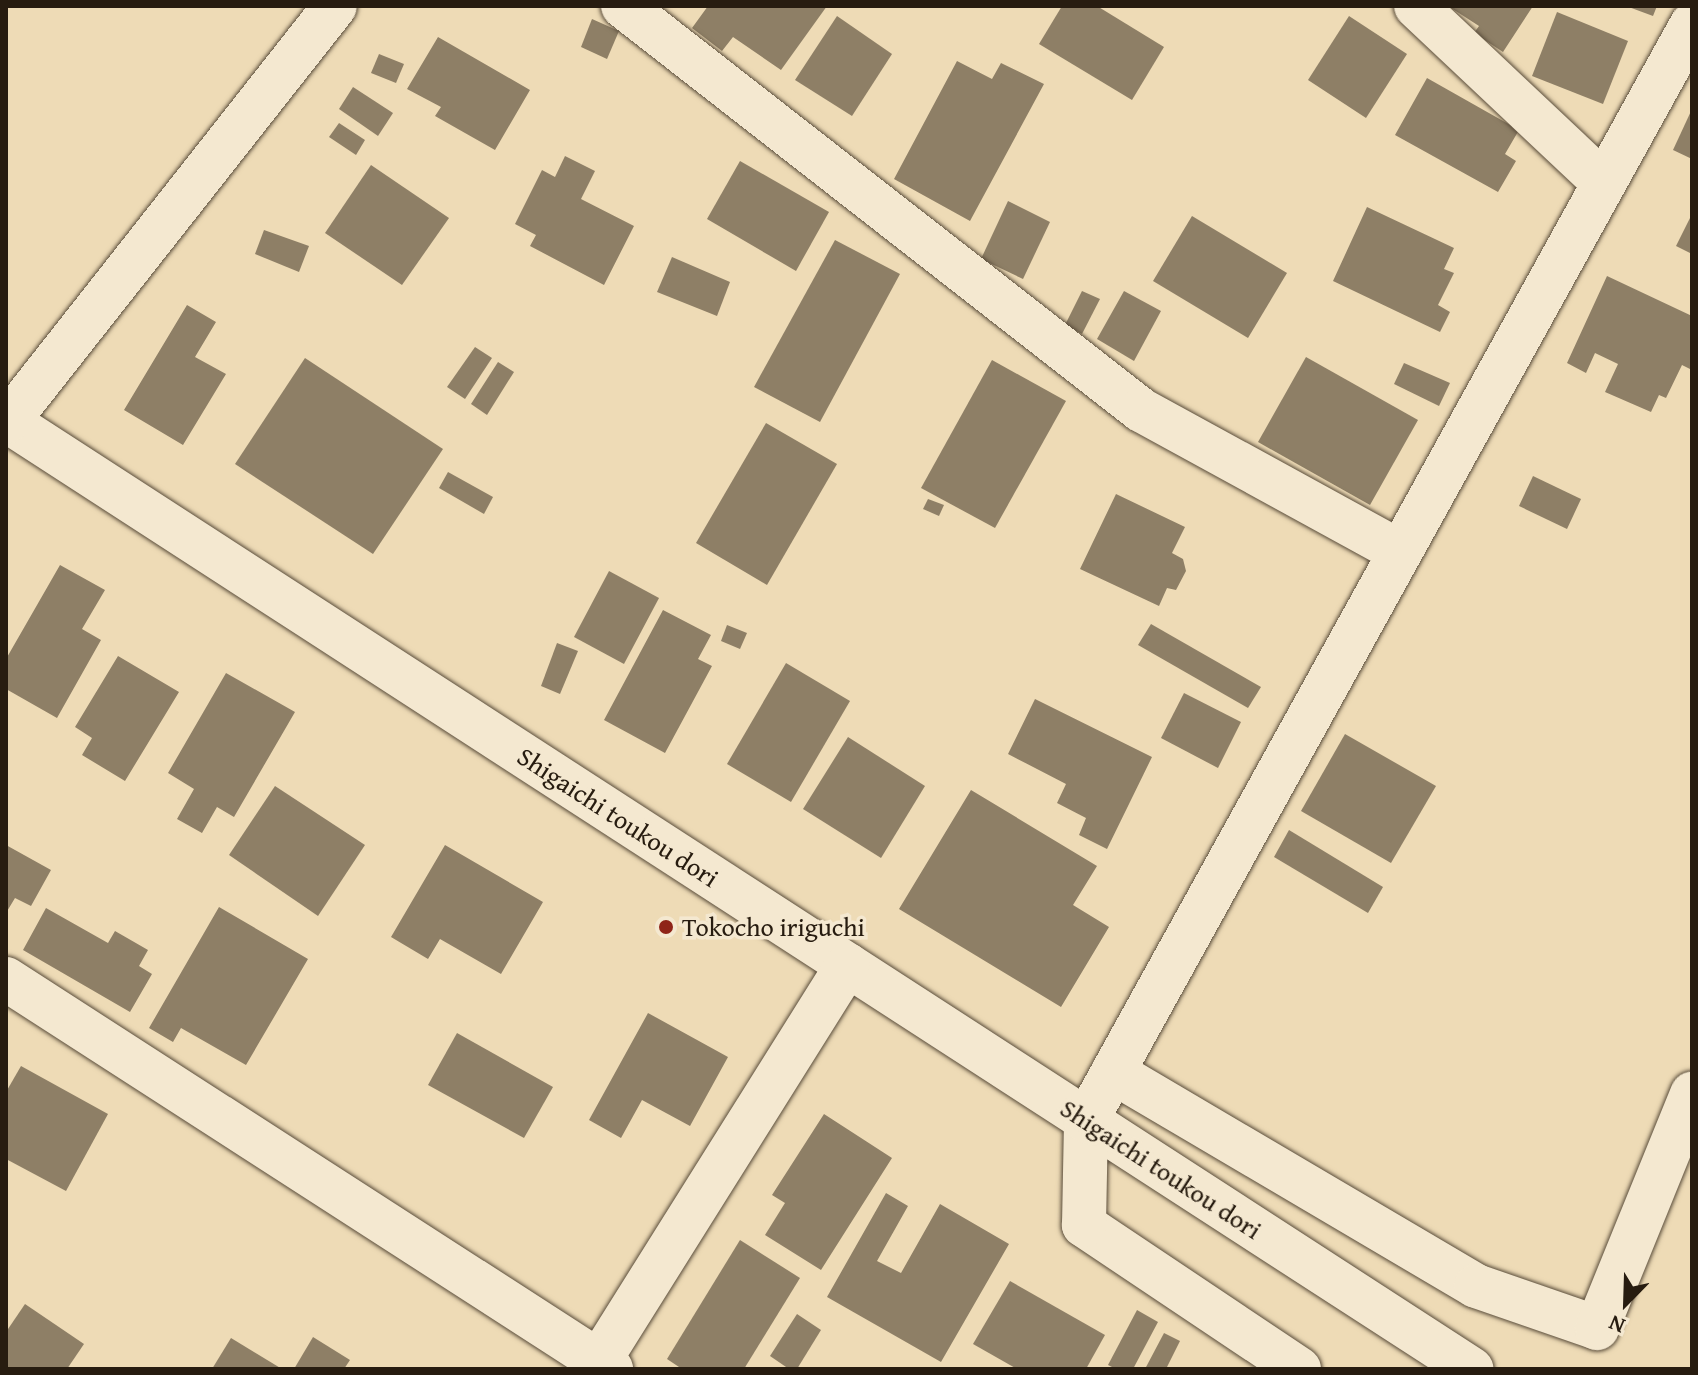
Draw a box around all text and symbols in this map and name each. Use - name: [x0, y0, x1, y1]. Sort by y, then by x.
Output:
- street label: Shigaichi toukou dori: [512, 740, 724, 894]
- place label: Tokocho iriguchi: [682, 911, 865, 943]
- marker: Tokocho iriguchi: [657, 918, 675, 936]
- street label: Shigaichi toukou dori: [1055, 1092, 1267, 1246]
- north arrow: [1586, 1263, 1666, 1343]
- text: N: [1604, 1307, 1630, 1343]

